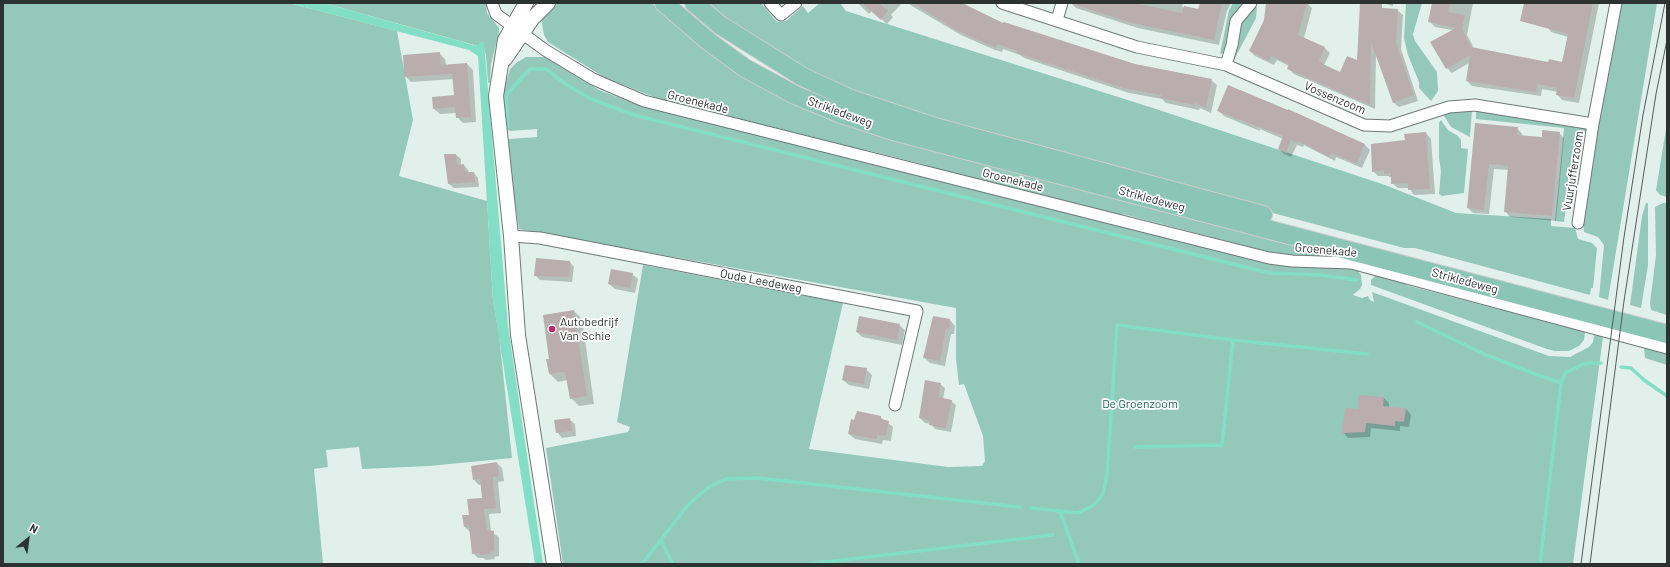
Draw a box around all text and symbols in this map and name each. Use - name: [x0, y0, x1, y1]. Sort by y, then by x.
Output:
- street label: Vossenzoom: [1302, 79, 1368, 117]
- street label: Groenekade: [666, 87, 730, 117]
- street label: Strikledeweg: [806, 94, 874, 130]
- street label: Vuurjufferzoom: [1560, 130, 1586, 212]
- street label: Groenekade: [981, 165, 1045, 195]
- street label: Strikledeweg: [1117, 183, 1187, 215]
- street label: Groenekade: [1294, 240, 1358, 260]
- street label: Strikledeweg: [1430, 265, 1500, 297]
- street label: Oude Leedeweg: [719, 266, 803, 296]
- place label: Autobedrijf Van Schie: [560, 315, 618, 343]
- marker: Autobedrijf Van Schie: [547, 324, 557, 334]
- park label: De Groenzoom: [1102, 397, 1178, 411]
- north arrow: [8, 519, 48, 559]
- text: N: [28, 521, 40, 536]

